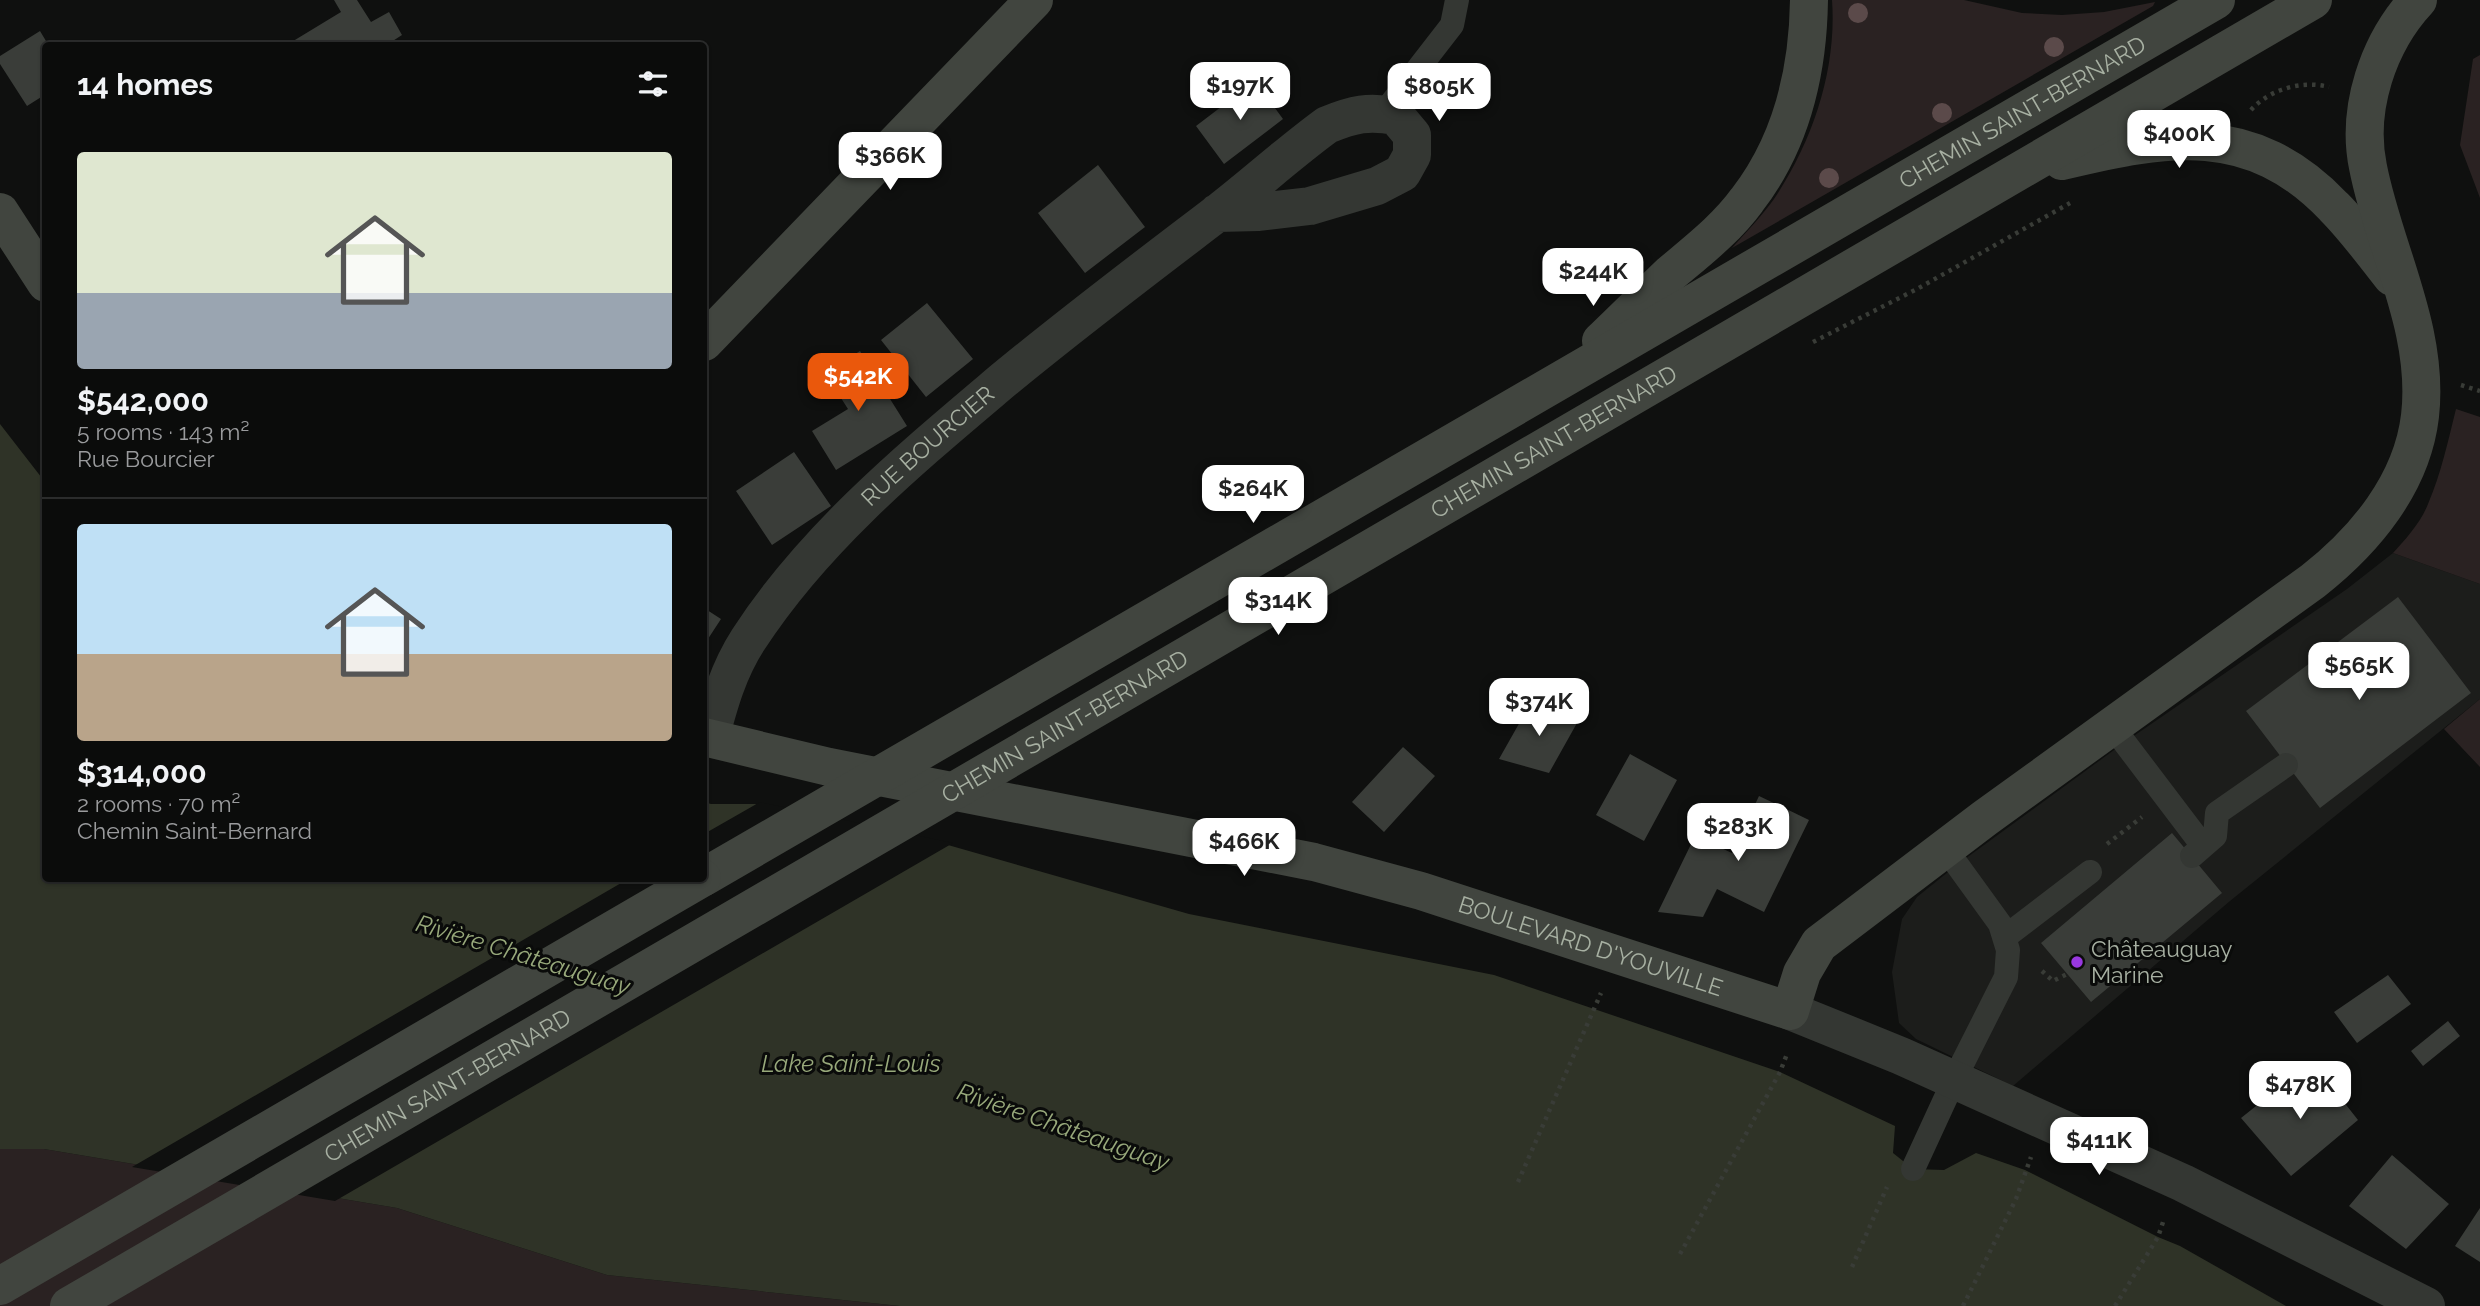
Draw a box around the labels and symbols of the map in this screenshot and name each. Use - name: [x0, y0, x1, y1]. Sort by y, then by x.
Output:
- street label: CHEMIN SAINT-BERNARD: [1894, 30, 2150, 194]
- pin: $197K: [1191, 62, 1289, 122]
- pin: $805K: [1390, 64, 1488, 123]
- pin: $400K: [2130, 110, 2228, 170]
- pin: $366K: [841, 132, 939, 192]
- pin: $244K: [1544, 248, 1642, 308]
- pin: $542K: [809, 354, 907, 413]
- street label: CHEMIN SAINT-BERNARD: [1426, 359, 1682, 524]
- street label: RUE BOURCIER: [855, 380, 999, 511]
- pin: $264K: [1204, 466, 1302, 525]
- pin: $314K: [1229, 578, 1327, 637]
- pin: $565K: [2310, 642, 2408, 702]
- street label: CHEMIN SAINT-BERNARD: [936, 644, 1192, 808]
- pin: $374K: [1490, 678, 1588, 738]
- pin: $283K: [1689, 804, 1787, 863]
- pin: $466K: [1195, 818, 1293, 878]
- street label: BOULEVARD D'YOUVILLE: [1455, 890, 1726, 1001]
- water label: Rivière Châteauguay: [413, 908, 635, 1001]
- place label: Châteauguay Marine: [2091, 935, 2232, 988]
- marker: Châteauguay Marine: [2069, 954, 2085, 970]
- street label: CHEMIN SAINT-BERNARD: [319, 1003, 575, 1167]
- water label: Lake Saint-Louis: [761, 1049, 941, 1078]
- pin: $478K: [2251, 1062, 2349, 1121]
- water label: Rivière Châteauguay: [953, 1077, 1174, 1177]
- pin: $411K: [2050, 1118, 2148, 1177]

